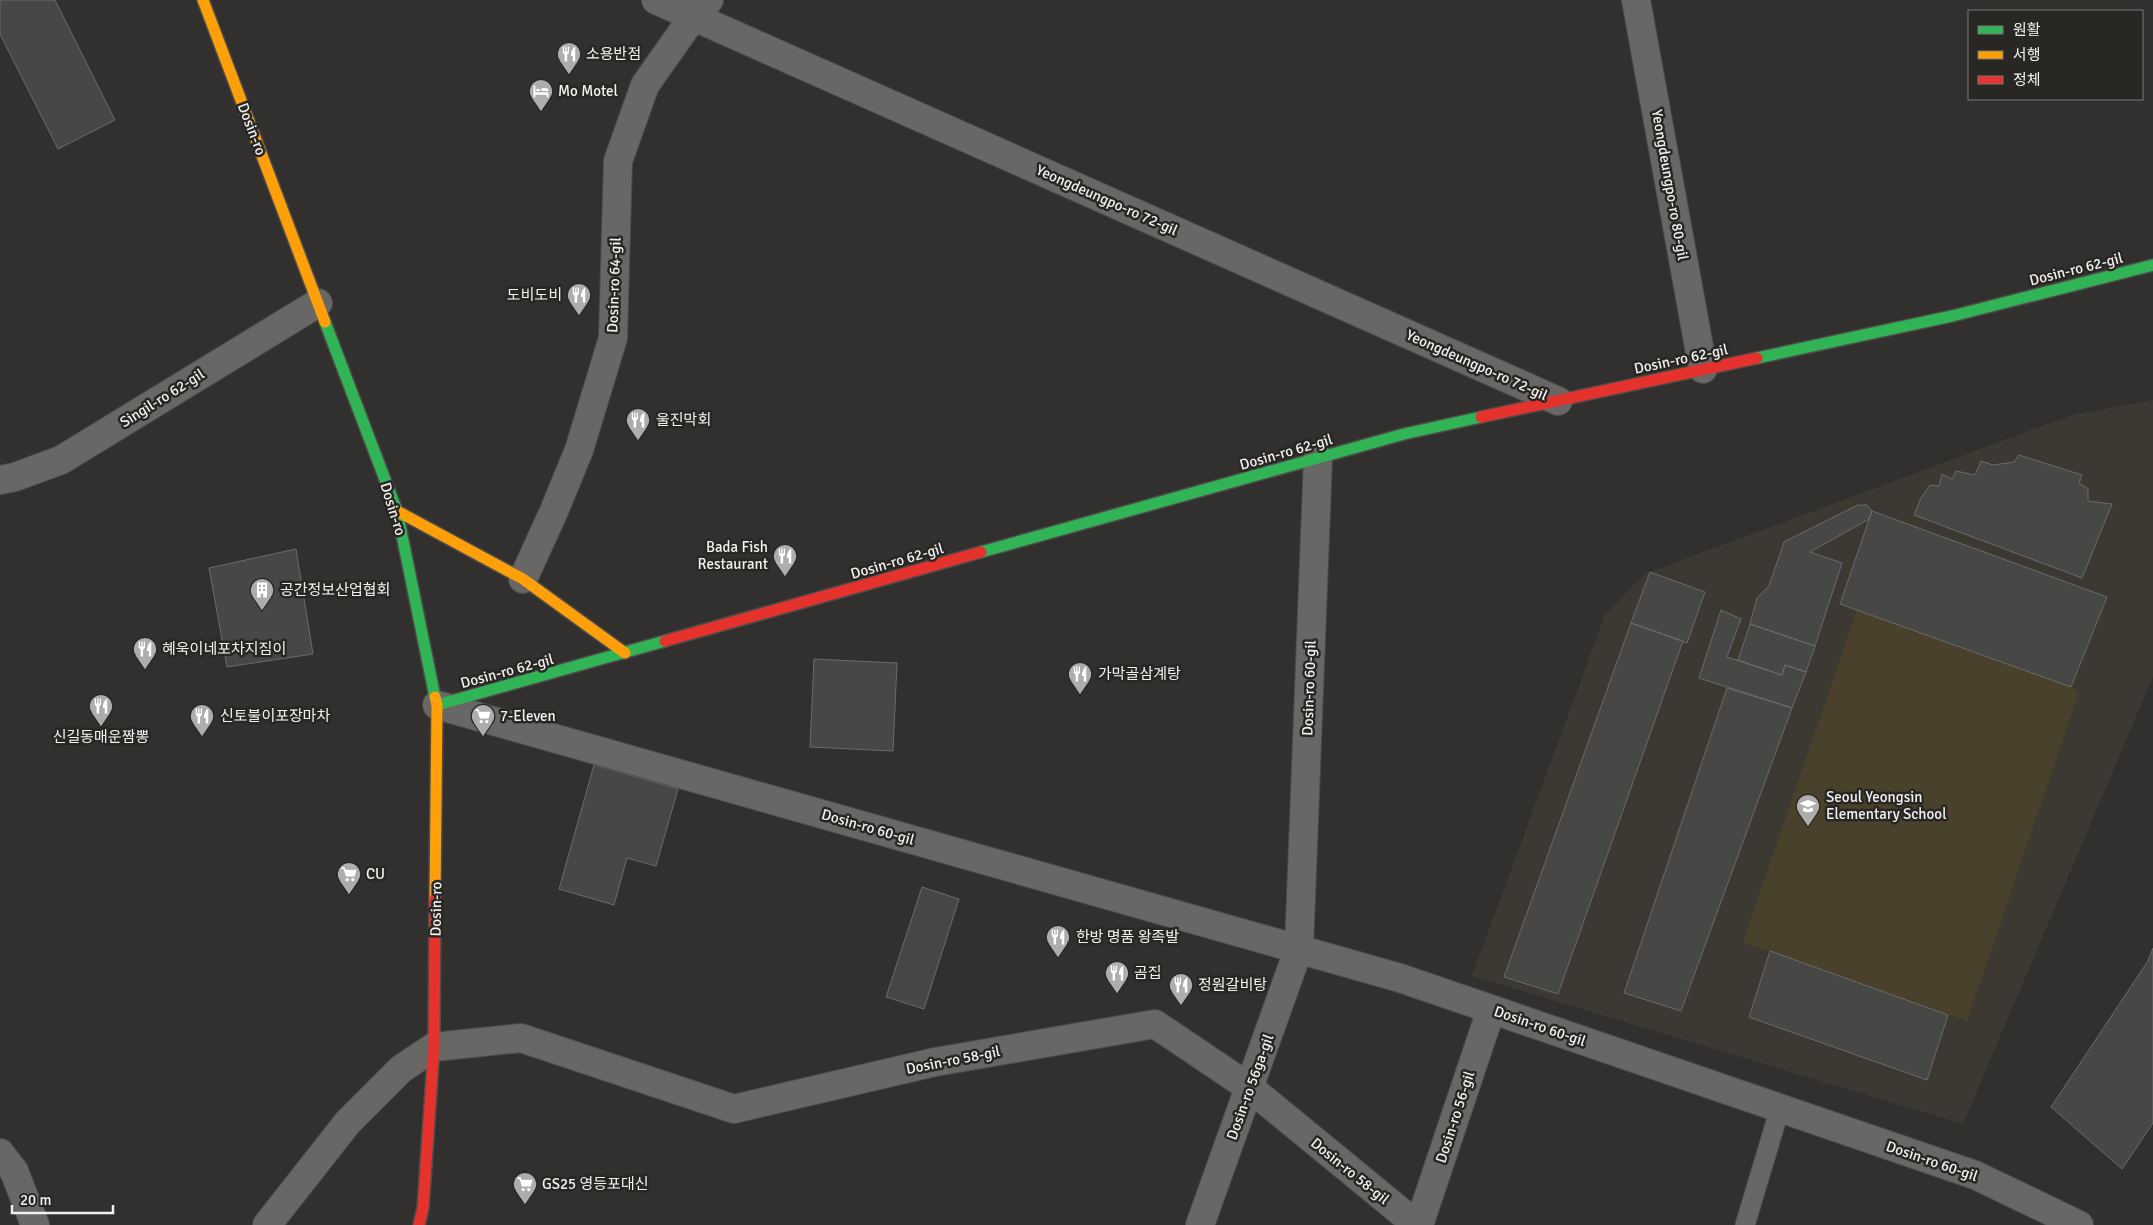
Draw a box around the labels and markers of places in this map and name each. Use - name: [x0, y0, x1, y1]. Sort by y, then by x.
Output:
- restaurant icon: 소용반점: [556, 41, 582, 75]
- place label: 소용반점: [586, 45, 641, 63]
- hotel icon: Mo Motel: [528, 78, 554, 112]
- place label: Mo Motel: [558, 82, 618, 100]
- restaurant icon: 도비도비: [566, 282, 592, 316]
- place label: 도비도비: [507, 286, 562, 304]
- restaurant icon: 울진막회: [625, 407, 651, 441]
- place label: 울진막회: [656, 411, 711, 429]
- place label: Bada Fish Restaurant: [698, 538, 768, 573]
- restaurant icon: Bada Fish Restaurant: [772, 543, 798, 577]
- building icon: 공간정보산업협회: [249, 577, 275, 611]
- place label: 공간정보산업협회: [280, 581, 390, 599]
- restaurant icon: 혜욱이네포차지짐이: [132, 636, 158, 670]
- place label: 혜욱이네포차지짐이: [162, 640, 286, 658]
- restaurant icon: 가막골삼계탕: [1067, 661, 1093, 695]
- place label: 가막골삼계탕: [1098, 665, 1181, 683]
- restaurant icon: 신길동매운짬뽕: [88, 693, 114, 727]
- restaurant icon: 신토불이포장마차: [189, 703, 215, 737]
- supermarket icon: 7-Eleven: [470, 703, 496, 737]
- place label: 신토불이포장마차: [220, 707, 331, 725]
- place label: 7-Eleven: [500, 707, 556, 725]
- place label: 신길동매운짬뽕: [53, 728, 149, 746]
- place label: Seoul Yeongsin Elementary School: [1826, 788, 1947, 823]
- school or university icon: Seoul Yeongsin Elementary School: [1795, 793, 1821, 827]
- supermarket icon: CU: [336, 861, 362, 895]
- place label: CU: [366, 865, 385, 883]
- restaurant icon: 한방 명품 왕족발: [1045, 924, 1071, 958]
- place label: 한방 명품 왕족발: [1076, 928, 1179, 946]
- restaurant icon: 곰집: [1104, 960, 1130, 994]
- place label: 곰집: [1134, 964, 1162, 982]
- restaurant icon: 정원갈비탕: [1168, 972, 1194, 1006]
- place label: 정원갈비탕: [1198, 976, 1267, 994]
- supermarket icon: GS25 영등포대신: [512, 1171, 538, 1205]
- place label: GS25 영등포대신: [542, 1175, 648, 1193]

